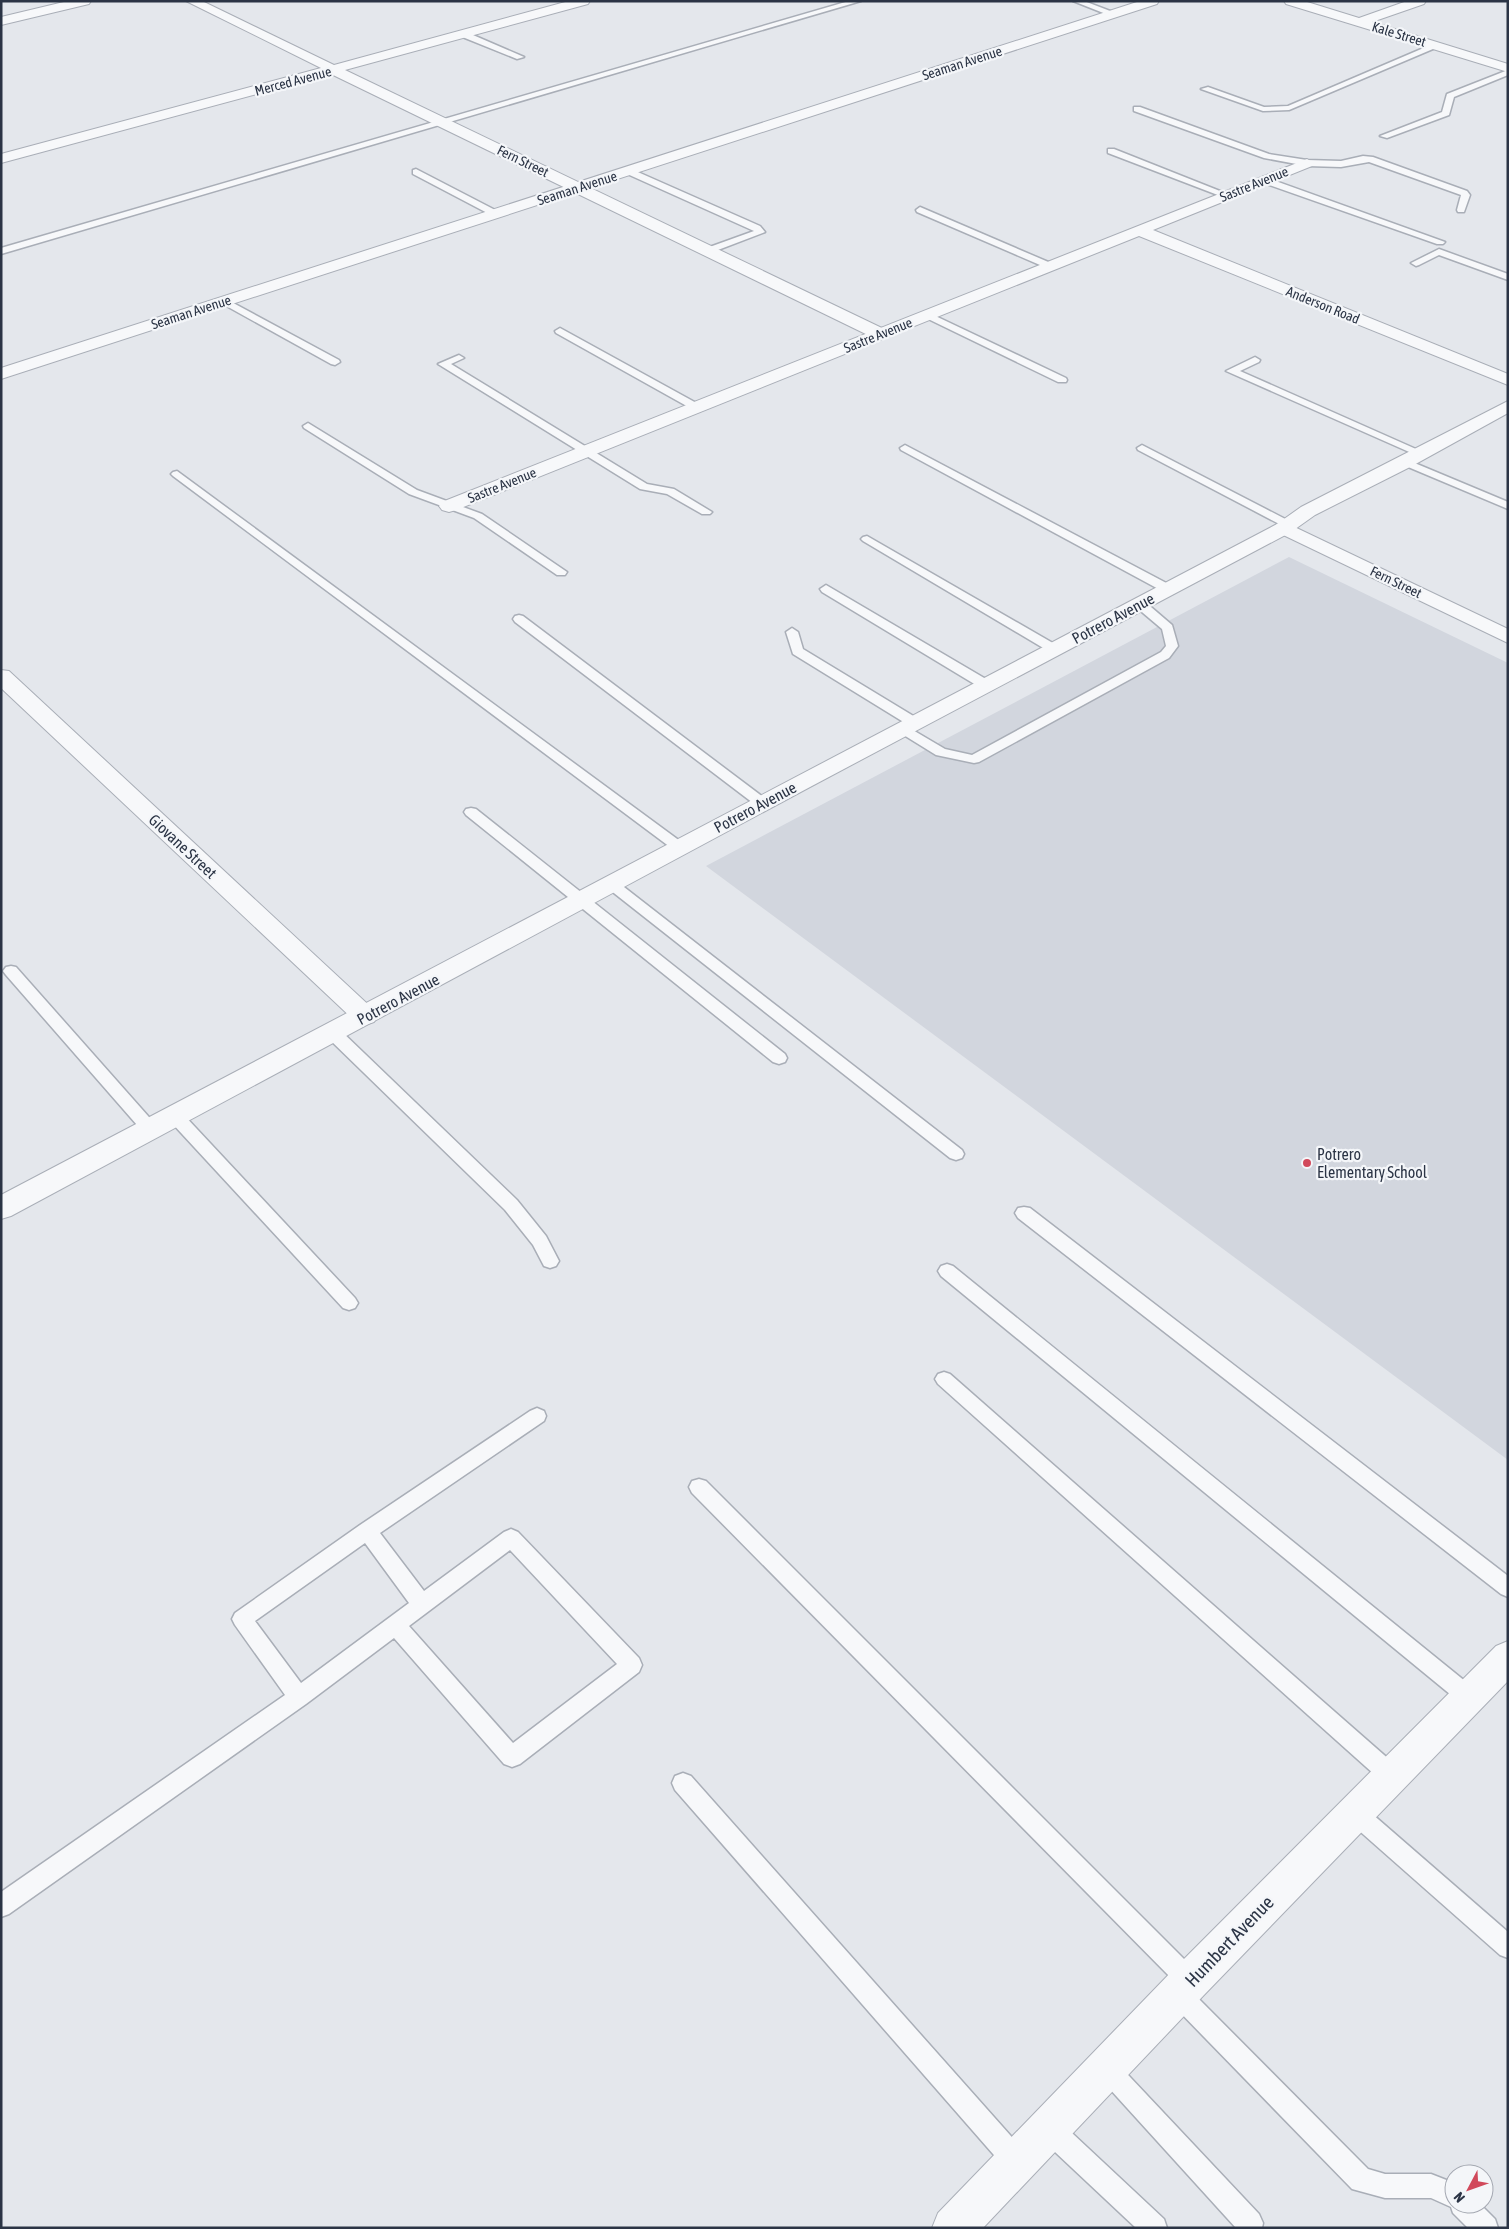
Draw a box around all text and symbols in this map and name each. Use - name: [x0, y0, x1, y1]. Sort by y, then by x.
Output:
- street label: Kale Street: [1370, 18, 1428, 50]
- street label: Seaman Avenue: [920, 43, 1004, 83]
- street label: Merced Avenue: [253, 63, 333, 99]
- street label: Fern Street: [495, 142, 551, 180]
- street label: Sastre Avenue: [1217, 163, 1291, 205]
- street label: Seaman Avenue: [535, 168, 619, 208]
- street label: Anderson Road: [1284, 283, 1362, 327]
- street label: Seaman Avenue: [149, 292, 233, 332]
- street label: Sastre Avenue: [841, 314, 915, 356]
- street label: Sastre Avenue: [465, 464, 539, 506]
- street label: Fern Street: [1368, 563, 1424, 601]
- street label: Potrero Avenue: [1069, 589, 1157, 647]
- street label: Potrero Avenue: [711, 778, 799, 836]
- street label: Giovane Street: [146, 810, 221, 882]
- street label: Potrero Avenue: [354, 970, 442, 1028]
- place label: Potrero Elementary School: [1317, 1145, 1428, 1182]
- marker: Potrero Elementary School: [1301, 1157, 1313, 1169]
- street label: Humbert Avenue: [1180, 1891, 1278, 1991]
- north arrow: [1444, 2164, 1494, 2214]
- text: N: [1450, 2189, 1468, 2206]

